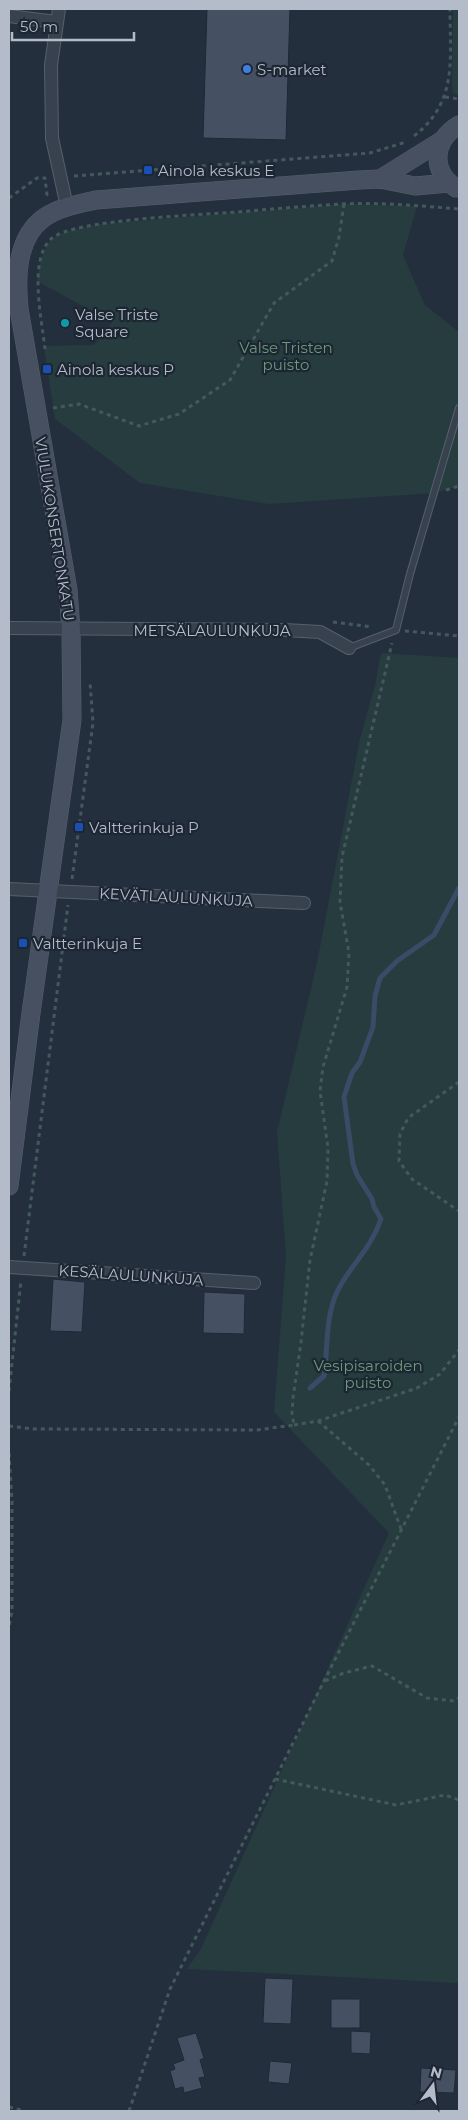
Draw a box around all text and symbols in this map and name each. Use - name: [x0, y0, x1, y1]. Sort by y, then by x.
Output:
- scale bar: [12, 10, 135, 42]
- text: 50 m: [20, 17, 58, 36]
- place label: S-market: [257, 60, 327, 79]
- marker: S-market: [241, 63, 253, 75]
- place label: Ainola keskus E: [158, 161, 274, 180]
- marker: Ainola keskus E: [142, 164, 154, 176]
- place label: Valse Triste Square: [75, 305, 158, 341]
- marker: Valse Triste Square: [59, 317, 71, 329]
- park label: Valse Tristen puisto: [239, 338, 333, 374]
- place label: Ainola keskus P: [57, 360, 174, 379]
- marker: Ainola keskus P: [41, 363, 53, 375]
- street label: VIULUKONSERTONKATU: [31, 436, 79, 622]
- street label: METSÄLAULUNKUJA: [133, 621, 291, 640]
- place label: Valtterinkuja P: [89, 818, 199, 837]
- marker: Valtterinkuja P: [73, 821, 85, 833]
- street label: KEVÄTLAULUNKUJA: [99, 883, 253, 911]
- place label: Valtterinkuja E: [33, 934, 142, 953]
- marker: Valtterinkuja E: [17, 937, 29, 949]
- street label: KESÄLAULUNKUJA: [58, 1260, 204, 1290]
- park label: Vesipisaroiden puisto: [313, 1356, 423, 1392]
- north arrow: [408, 2060, 458, 2110]
- text: N: [429, 2062, 444, 2083]

